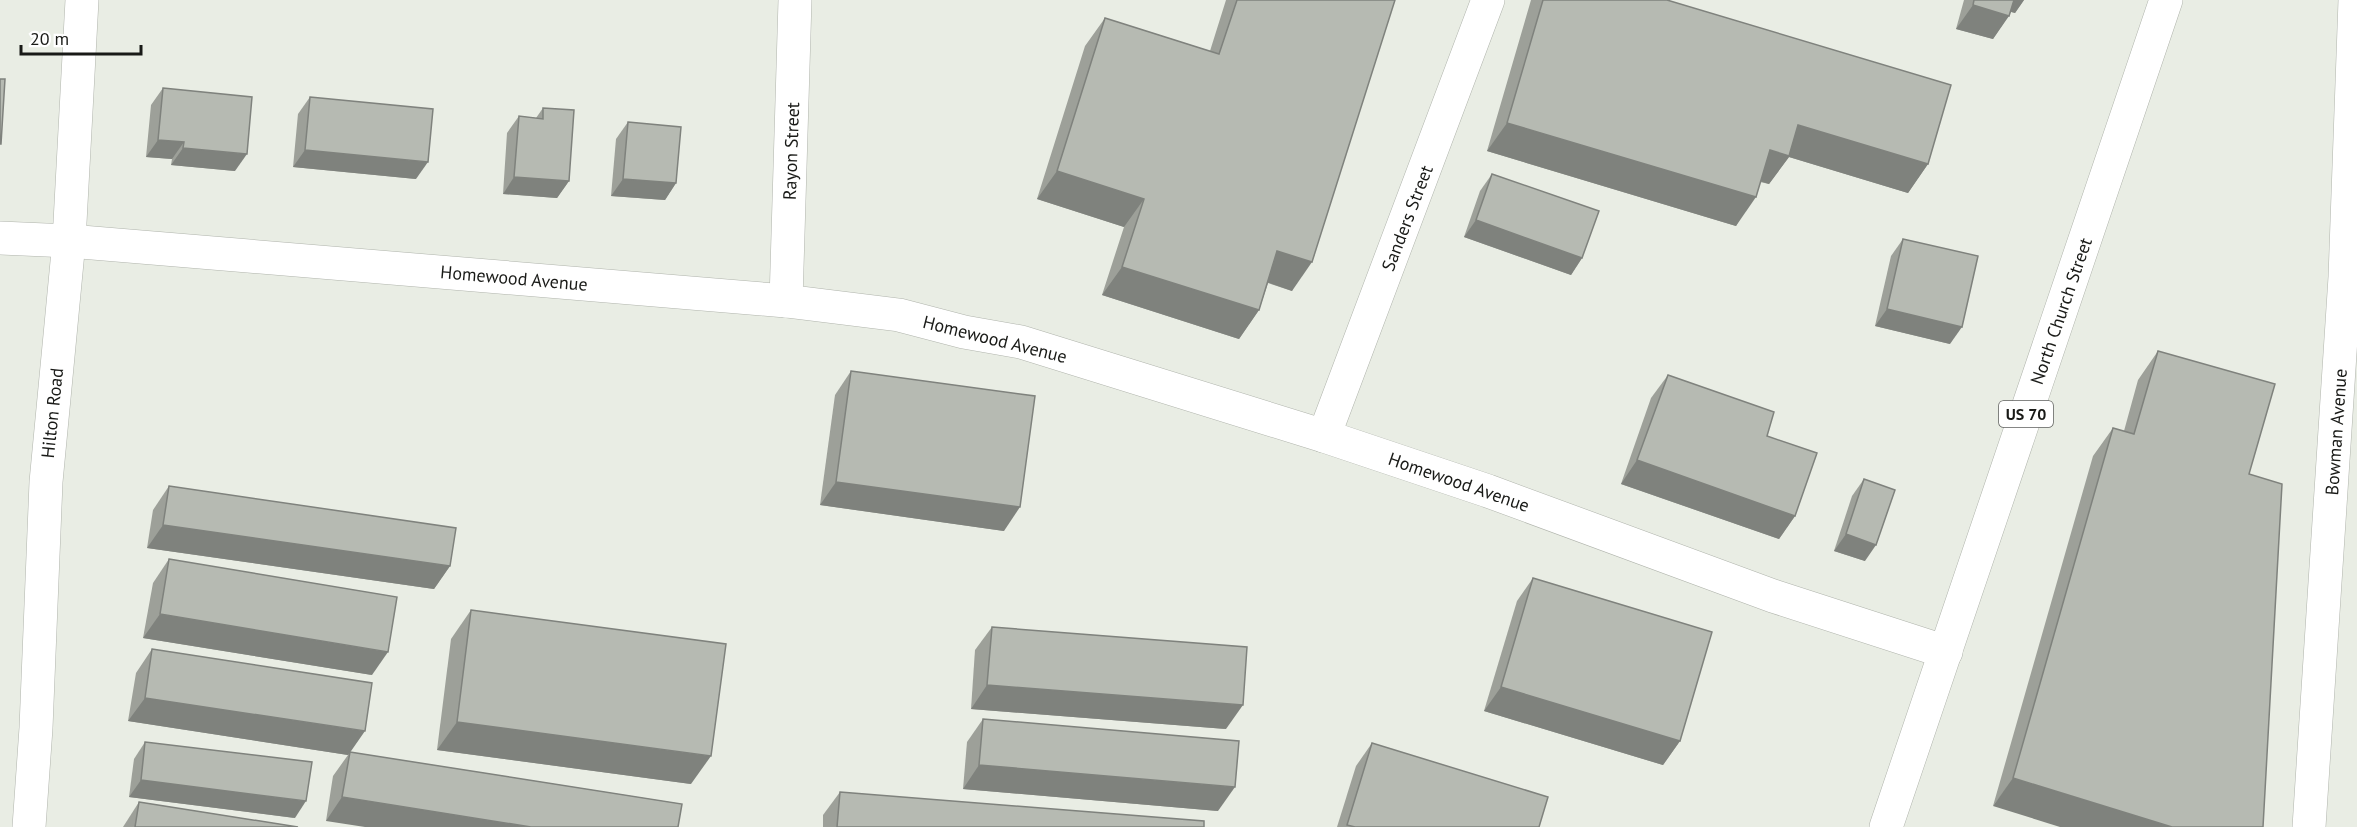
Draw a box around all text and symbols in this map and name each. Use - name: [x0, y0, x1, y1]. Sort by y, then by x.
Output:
- scale bar: [21, 18, 141, 56]
- text: 20 m: [30, 27, 69, 50]
- street label: Rayon Street: [778, 102, 804, 200]
- street label: Sanders Street: [1376, 162, 1438, 274]
- street label: North Church Street: [2025, 235, 2097, 387]
- street label: Homewood Avenue: [439, 260, 589, 296]
- street label: Homewood Avenue: [921, 310, 1069, 368]
- street label: Hilton Road: [36, 367, 68, 459]
- street label: Bowman Avenue: [2320, 368, 2352, 496]
- road number: US 70: [1999, 401, 2053, 427]
- street label: Homewood Avenue: [1385, 447, 1533, 517]

